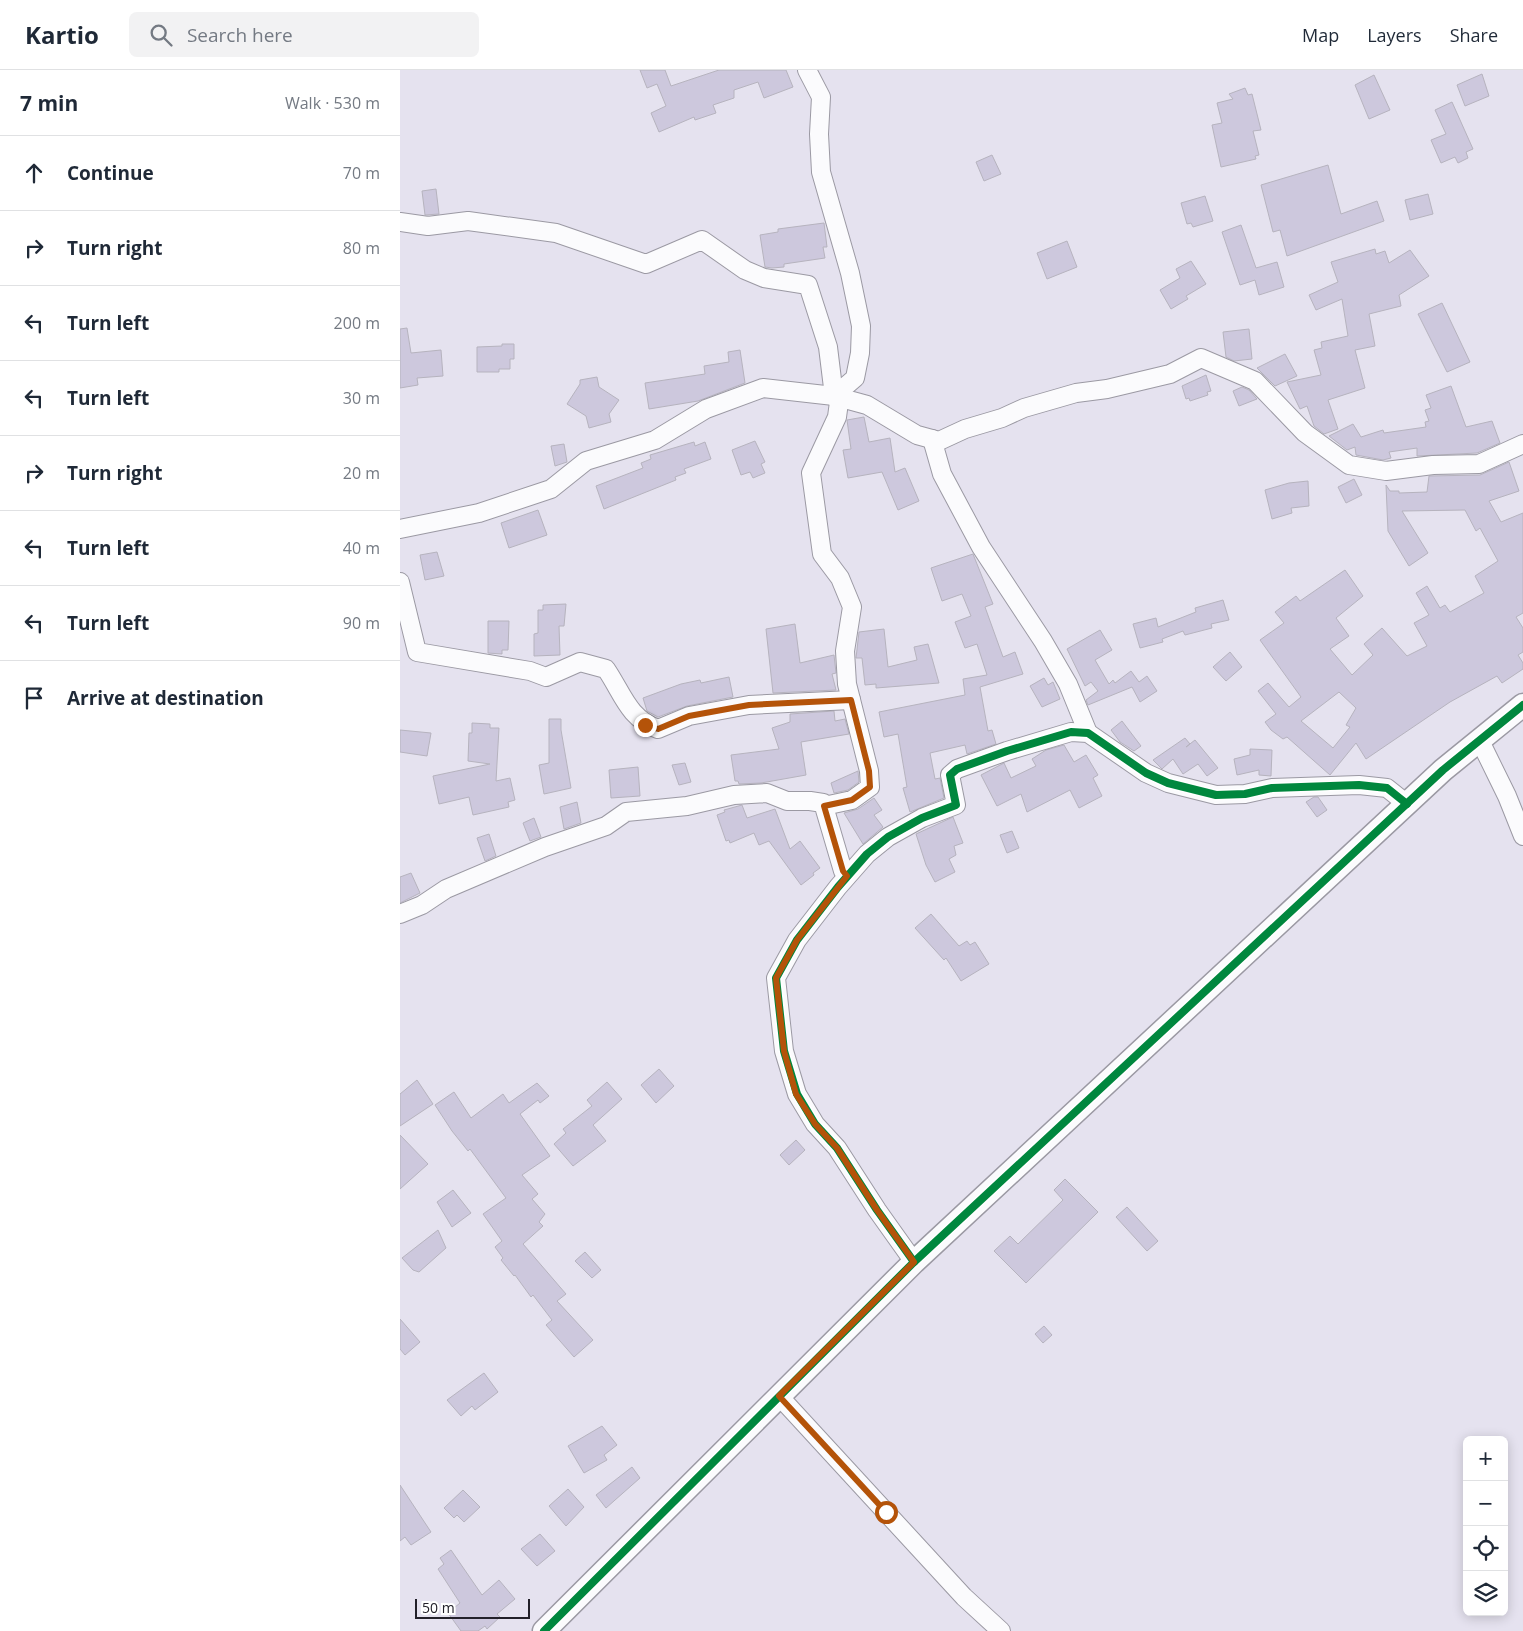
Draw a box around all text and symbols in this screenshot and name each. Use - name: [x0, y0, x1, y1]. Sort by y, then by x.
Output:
- search box: [129, 12, 479, 57]
- text: Kartio: [25, 18, 99, 51]
- icon: search: [147, 21, 175, 49]
- text: Search here: [187, 22, 293, 48]
- text: Map: [1302, 23, 1339, 47]
- text: Layers: [1367, 23, 1422, 47]
- text: Share: [1450, 23, 1498, 47]
- text: 7 min: [20, 89, 78, 117]
- text: Walk · 530 m: [285, 92, 380, 114]
- icon: ahead: [20, 159, 48, 187]
- text: Continue: [67, 160, 154, 186]
- text: 70 m: [343, 162, 380, 184]
- icon: right: [20, 234, 48, 262]
- text: Turn right: [67, 235, 162, 261]
- text: 80 m: [343, 237, 380, 259]
- icon: left: [20, 309, 48, 337]
- text: Turn left: [67, 310, 149, 336]
- text: 200 m: [334, 312, 380, 334]
- icon: left: [20, 384, 48, 412]
- text: Turn left: [67, 385, 149, 411]
- text: 30 m: [343, 387, 380, 409]
- icon: right: [20, 459, 48, 487]
- text: Turn right: [67, 460, 162, 486]
- text: 20 m: [343, 462, 380, 484]
- icon: left: [20, 534, 48, 562]
- text: Turn left: [67, 535, 149, 561]
- text: 40 m: [343, 537, 380, 559]
- icon: left: [20, 609, 48, 637]
- text: Turn left: [67, 610, 149, 636]
- text: 90 m: [343, 612, 380, 634]
- icon: arrive: [20, 684, 48, 712]
- text: Arrive at destination: [67, 685, 264, 711]
- route end: [634, 714, 657, 737]
- map controls: [1463, 1436, 1508, 1616]
- button: +: [1463, 1436, 1508, 1481]
- button: −: [1463, 1481, 1508, 1526]
- route start: [875, 1501, 898, 1524]
- button: locate: [1463, 1526, 1508, 1571]
- button: layers: [1463, 1571, 1508, 1616]
- scale bar: [415, 1596, 530, 1619]
- text: 50 m: [422, 1598, 455, 1617]

